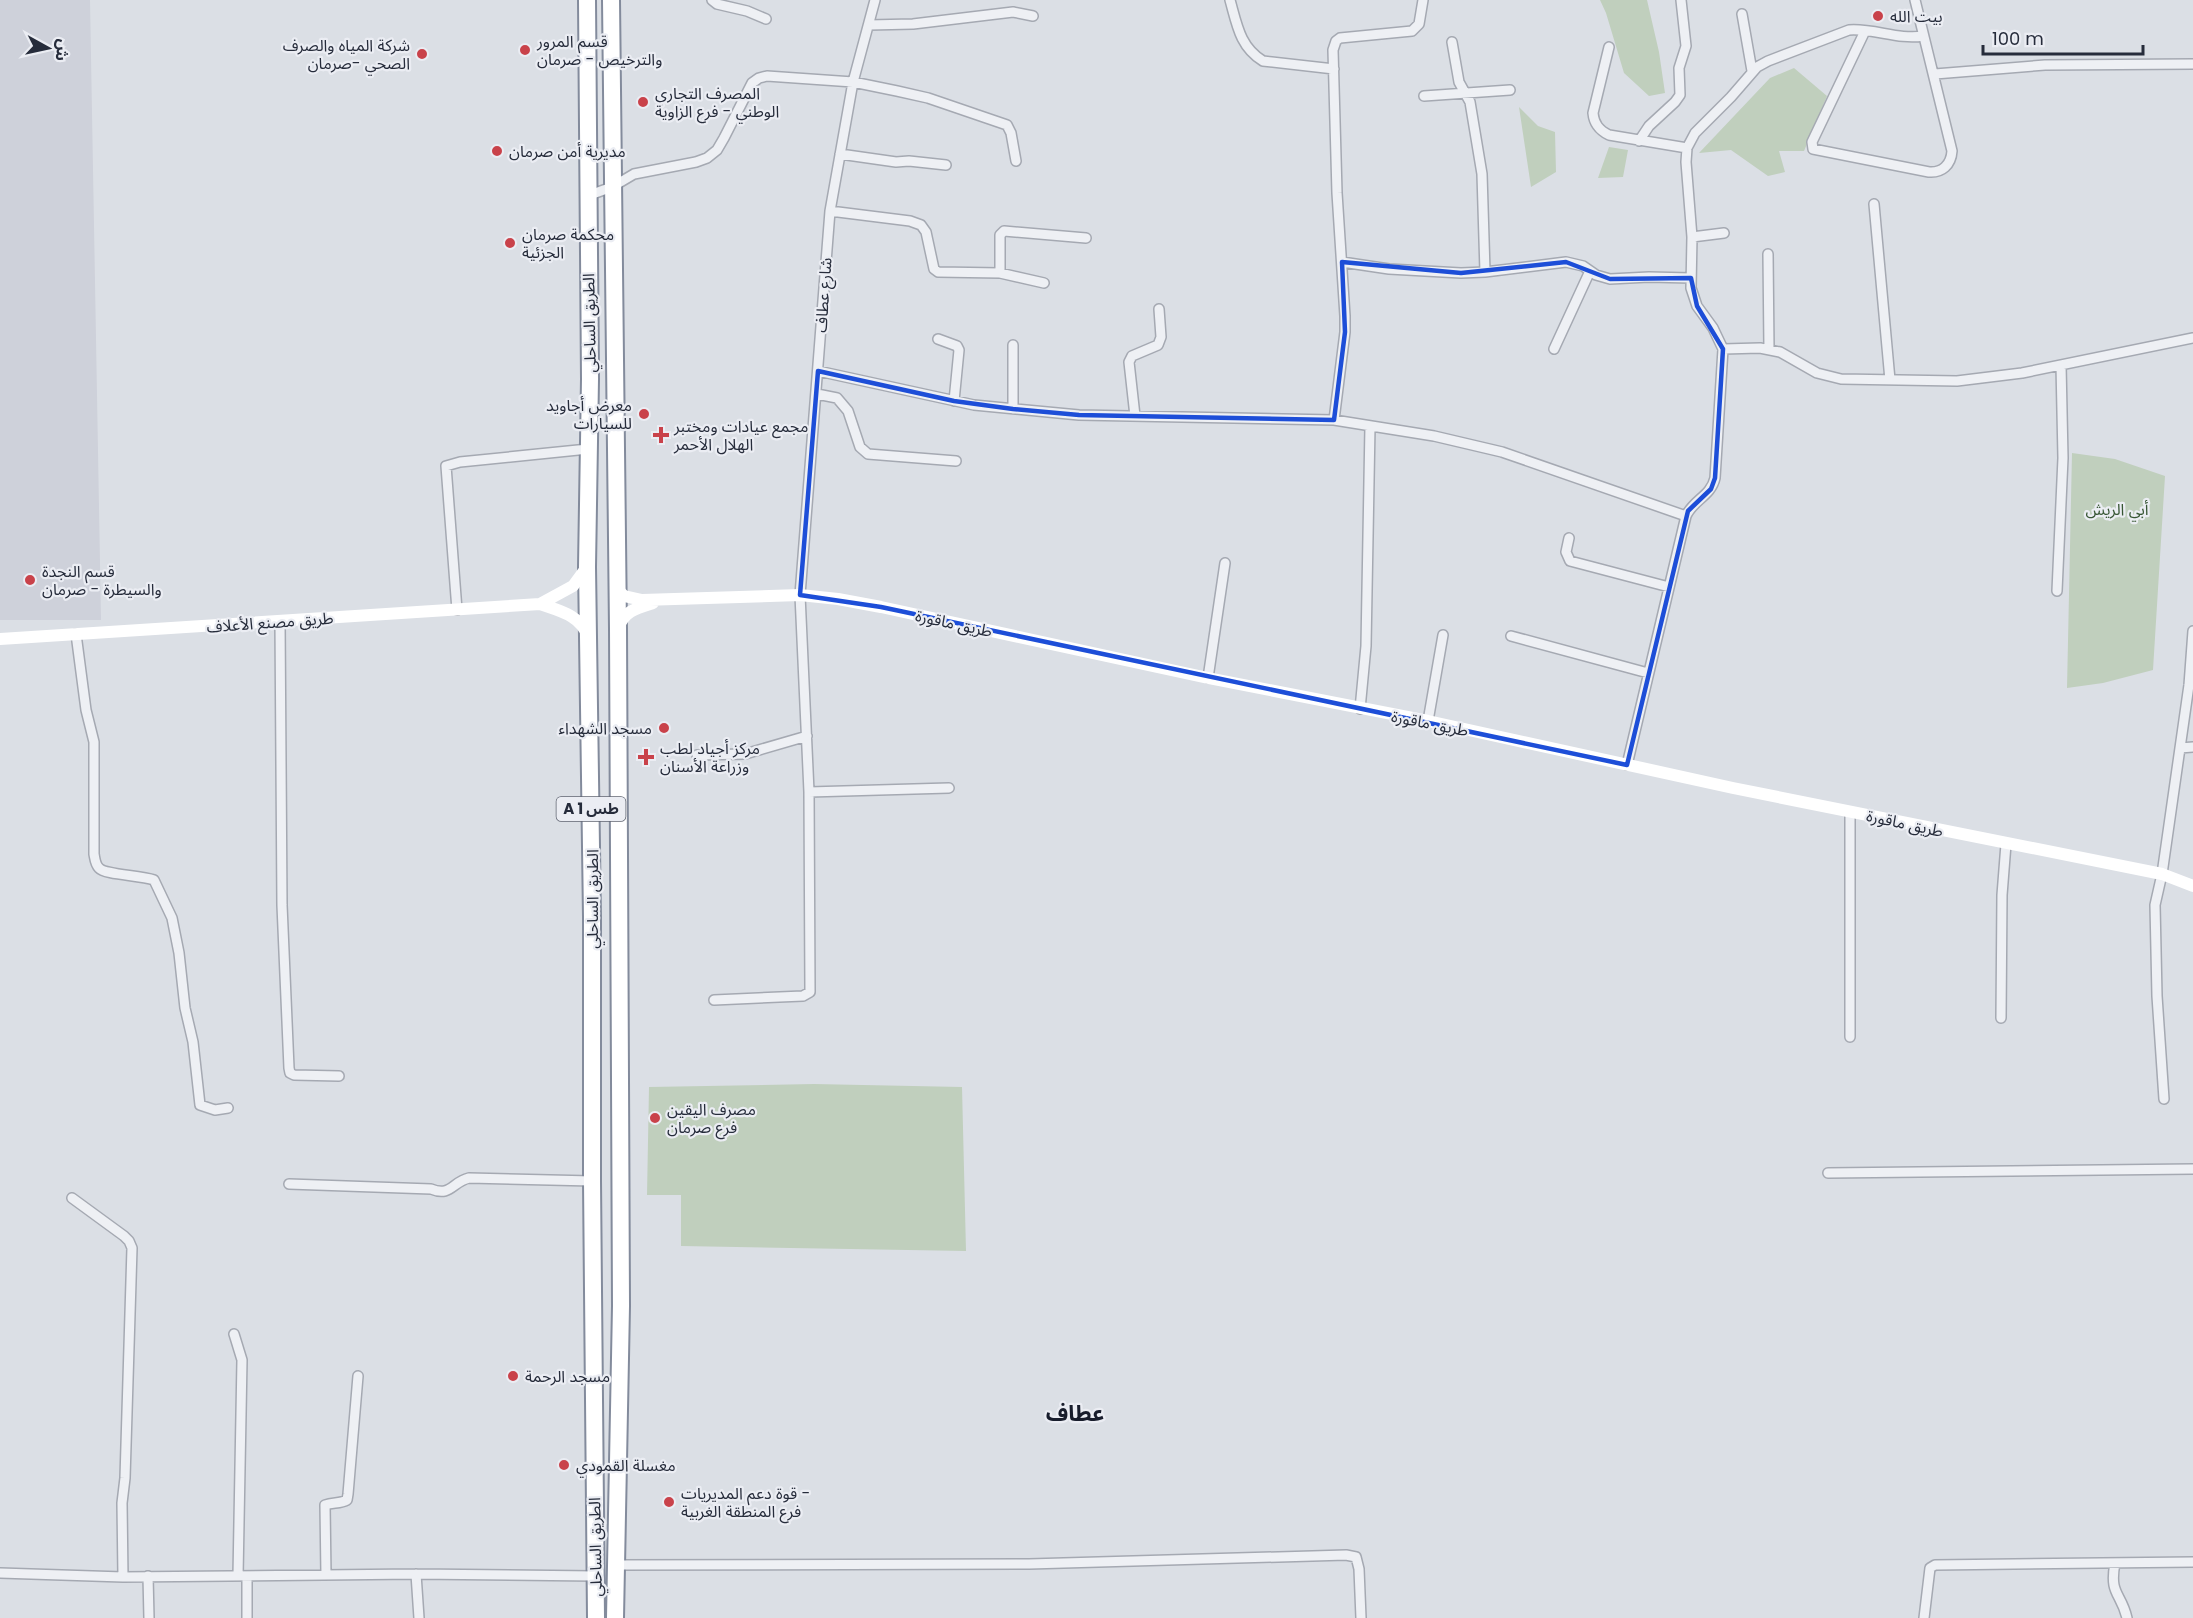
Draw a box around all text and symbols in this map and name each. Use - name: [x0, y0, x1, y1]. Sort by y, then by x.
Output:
- place label: بيت الله: [1890, 5, 1943, 28]
- marker: بيت الله: [1871, 9, 1885, 23]
- north arrow: [18, 18, 78, 78]
- scale bar: [1983, 18, 2144, 56]
- text: 100 m: [1992, 26, 2044, 51]
- place label: قسم المرور والترخيص - صرمان: [536, 30, 662, 71]
- place label: شركة المياه والصرف الصحي -صرمان: [283, 34, 410, 76]
- text: ش: [49, 38, 75, 63]
- marker: قسم المرور والترخيص - صرمان: [518, 43, 532, 57]
- marker: شركة المياه والصرف الصحي -صرمان: [415, 47, 429, 61]
- place label: المصرف التجاري الوطني - فرع الزاوية: [655, 82, 779, 124]
- marker: المصرف التجاري الوطني - فرع الزاوية: [636, 95, 650, 109]
- place label: مديرية أمن صرمان: [509, 140, 626, 163]
- marker: مديرية أمن صرمان: [490, 144, 504, 158]
- place label: محكمة صرمان الجزئية: [522, 223, 614, 264]
- marker: محكمة صرمان الجزئية: [503, 236, 517, 250]
- street label: شارع عطاف: [809, 257, 839, 333]
- street label: الطريق الساحلي: [577, 273, 603, 373]
- place label: معرض أجاويد للسيارات: [546, 394, 632, 435]
- marker: معرض أجاويد للسيارات: [637, 407, 651, 421]
- place label: مجمع عيادات ومختبر الهلال الأحمر: [673, 415, 808, 456]
- marker: مجمع عيادات ومختبر الهلال الأحمر: [652, 426, 670, 444]
- park label: أبي الريش: [2085, 498, 2149, 522]
- place label: قسم النجدة والسيطرة - صرمان: [42, 560, 162, 601]
- marker: قسم النجدة والسيطرة - صرمان: [23, 573, 37, 587]
- street label: طريق ماقورة: [913, 604, 995, 643]
- street label: طريق مصنع الأعلاف: [206, 607, 334, 639]
- street label: طريق ماقورة: [1389, 705, 1471, 742]
- place label: مسجد الشهداء: [558, 717, 652, 740]
- marker: مسجد الشهداء: [657, 721, 671, 735]
- place label: مركز أجياد لطب وزراعة الأسنان: [660, 737, 760, 778]
- marker: مركز أجياد لطب وزراعة الأسنان: [637, 748, 655, 766]
- road number: A 1 طس: [556, 797, 626, 821]
- street label: طريق ماقورة: [1864, 804, 1946, 843]
- street label: الطريق الساحلي: [581, 849, 605, 949]
- place label: مصرف اليقين فرع صرمان: [667, 1098, 756, 1140]
- marker: مصرف اليقين فرع صرمان: [648, 1111, 662, 1125]
- place label: مسجد الرحمة: [525, 1365, 610, 1388]
- marker: مسجد الرحمة: [506, 1369, 520, 1383]
- district label: عطاف: [1046, 1398, 1104, 1429]
- place label: مغسلة القمودي: [576, 1454, 676, 1478]
- marker: مغسلة القمودي: [557, 1458, 571, 1472]
- place label: قوة دعم المديريات - فرع المنطقة الغربية: [681, 1482, 810, 1524]
- marker: قوة دعم المديريات - فرع المنطقة الغربية: [662, 1495, 676, 1509]
- street label: الطريق الساحلي: [583, 1497, 609, 1597]

